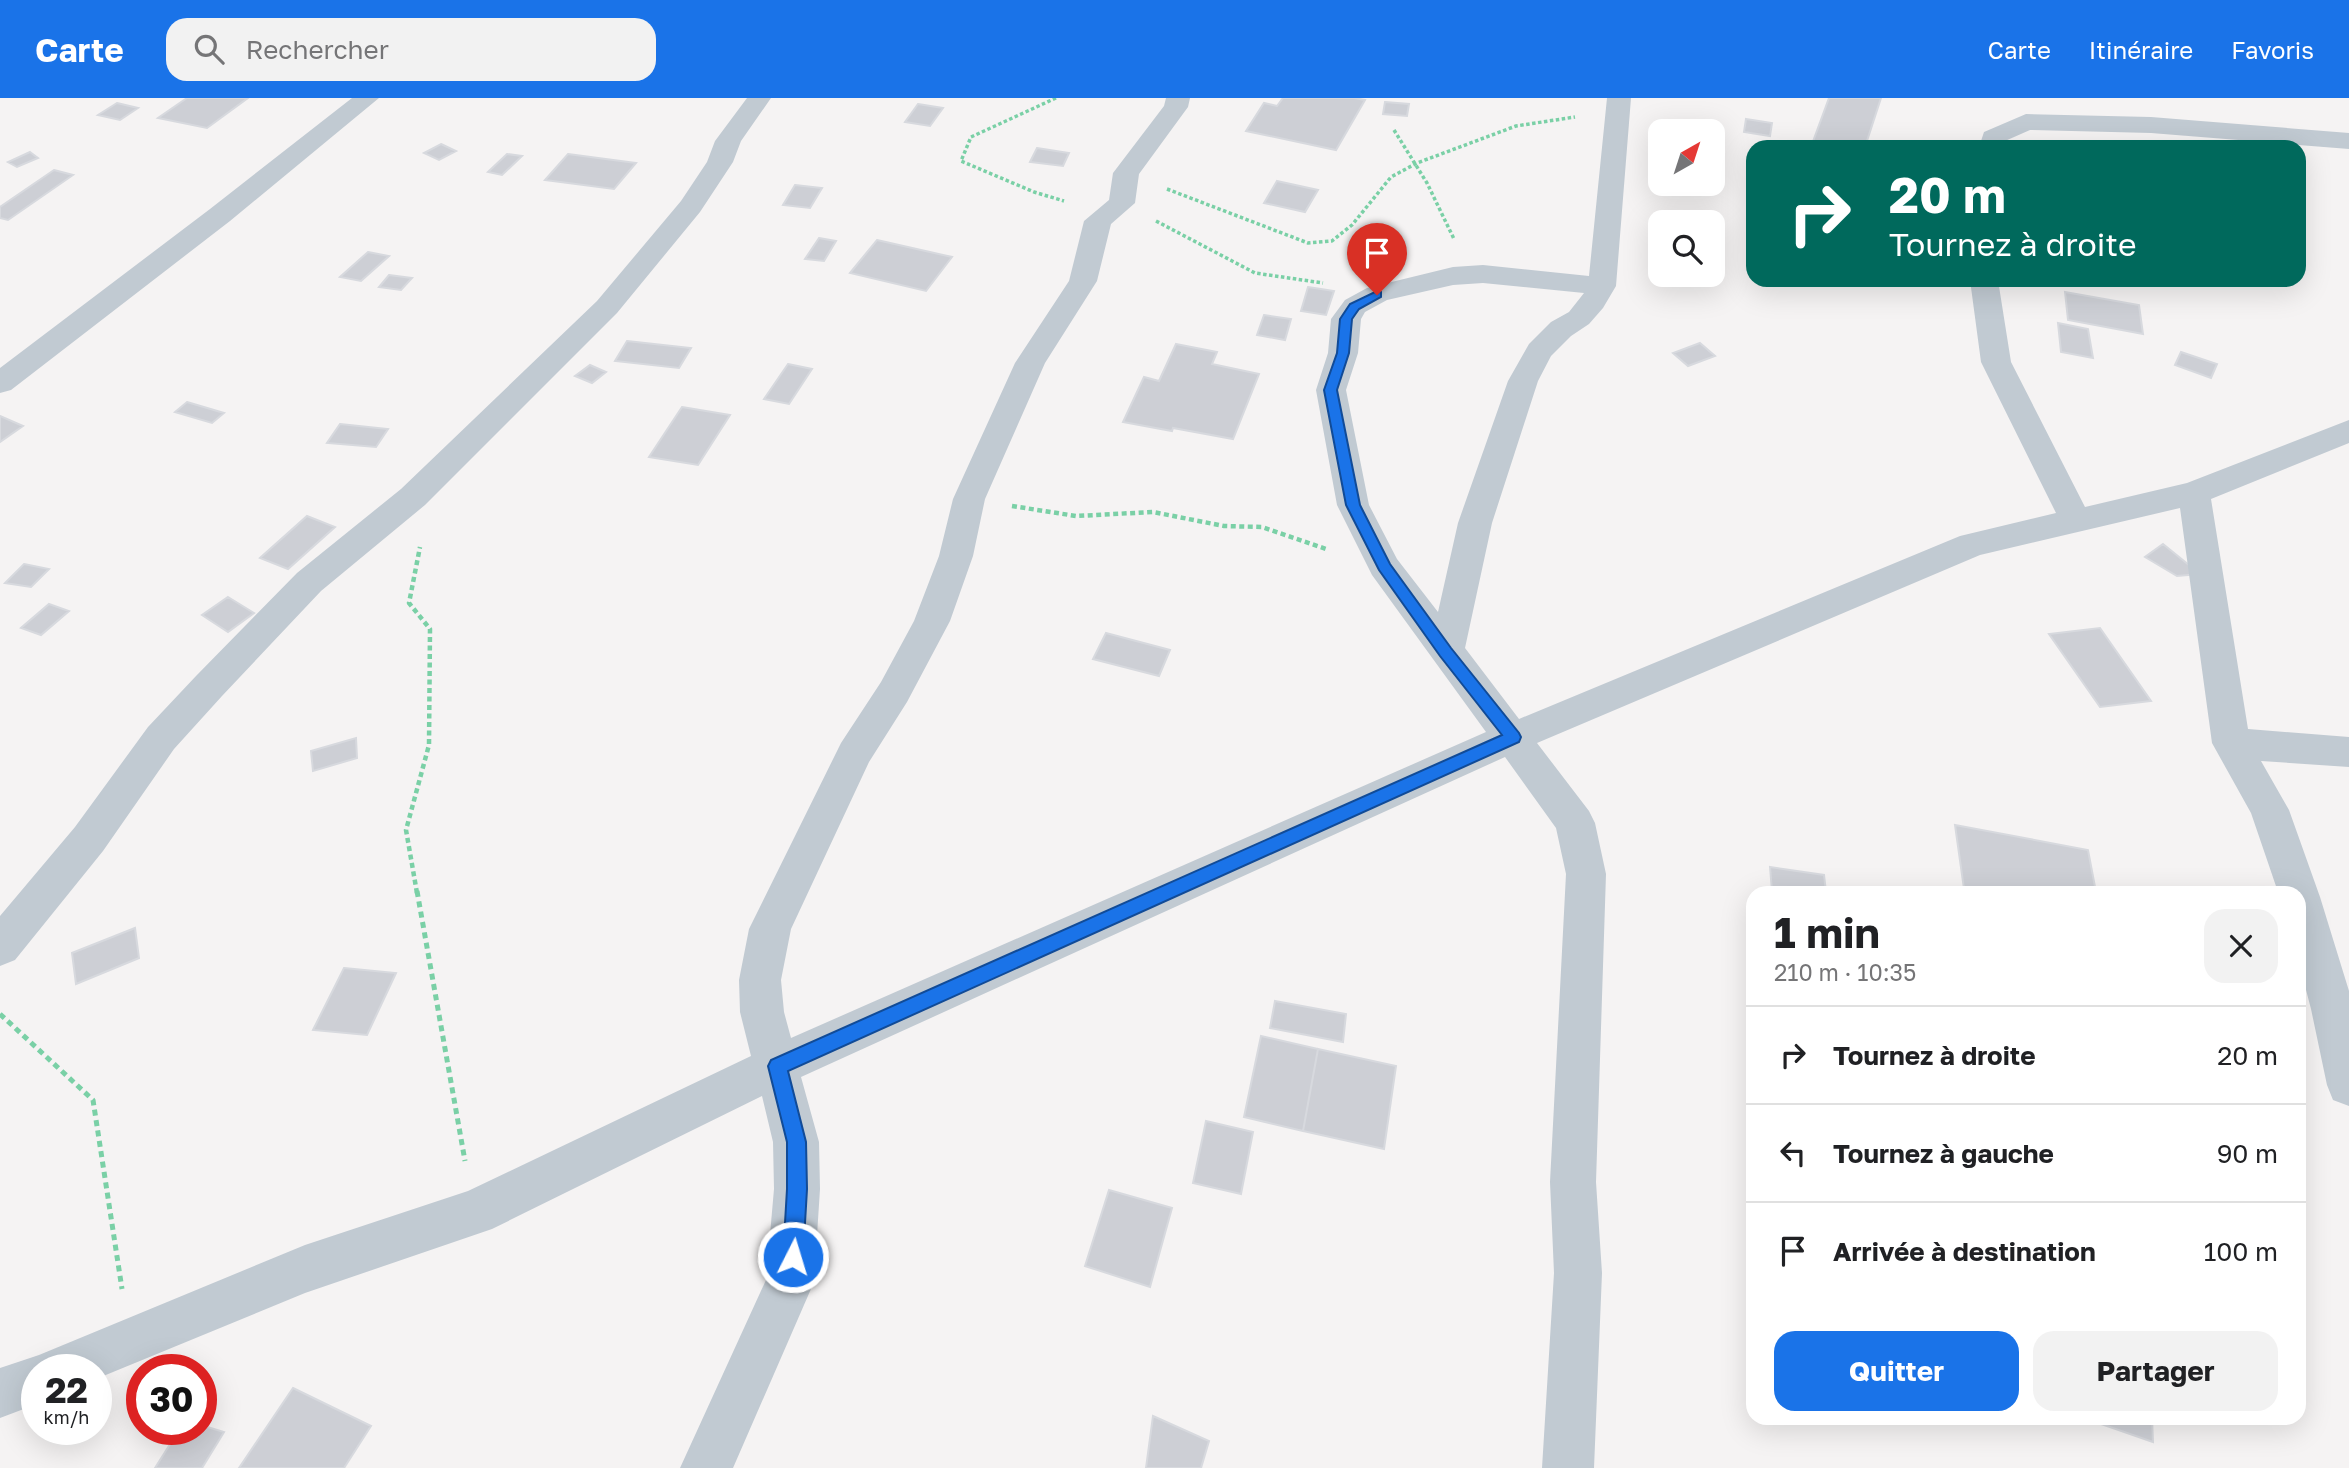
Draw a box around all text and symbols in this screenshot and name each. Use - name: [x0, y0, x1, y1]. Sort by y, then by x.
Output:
- search box: [166, 18, 656, 81]
- text: Carte: [35, 30, 124, 69]
- icon: search: [190, 30, 228, 68]
- text: Rechercher: [246, 34, 389, 65]
- text: Carte: [1988, 35, 2051, 64]
- text: Itinéraire: [2089, 35, 2193, 64]
- text: Favoris: [2231, 35, 2314, 64]
- north arrow: [1648, 119, 1726, 196]
- map controls: [1648, 119, 1725, 287]
- text: 20 m: [1889, 165, 2006, 224]
- icon: right: [1774, 168, 1865, 259]
- button: search: [1648, 210, 1725, 287]
- pin: [1347, 223, 1407, 295]
- text: Tournez à droite: [1889, 225, 2137, 263]
- icon: arrive: [1358, 234, 1396, 272]
- text: 1 min: [1774, 907, 1880, 957]
- button: close: [2204, 909, 2278, 983]
- text: 210 m · 10:35: [1774, 958, 1916, 986]
- icon: right: [1774, 1036, 1812, 1074]
- text: Tournez à droite: [1833, 1040, 2036, 1071]
- text: 20 m: [2217, 1040, 2278, 1071]
- icon: left: [1774, 1134, 1812, 1172]
- text: Tournez à gauche: [1833, 1138, 2054, 1169]
- text: 90 m: [2217, 1138, 2278, 1169]
- position arrow: [756, 1220, 830, 1294]
- icon: arrive: [1774, 1232, 1812, 1270]
- text: Arrivée à destination: [1833, 1236, 2096, 1267]
- text: 100 m: [2204, 1236, 2278, 1267]
- button: Quitter: [1774, 1331, 2019, 1411]
- button: Partager: [2033, 1331, 2278, 1411]
- speed limit sign: 30: [126, 1354, 217, 1445]
- text: 22: [45, 1369, 88, 1411]
- text: km/h: [44, 1406, 89, 1428]

